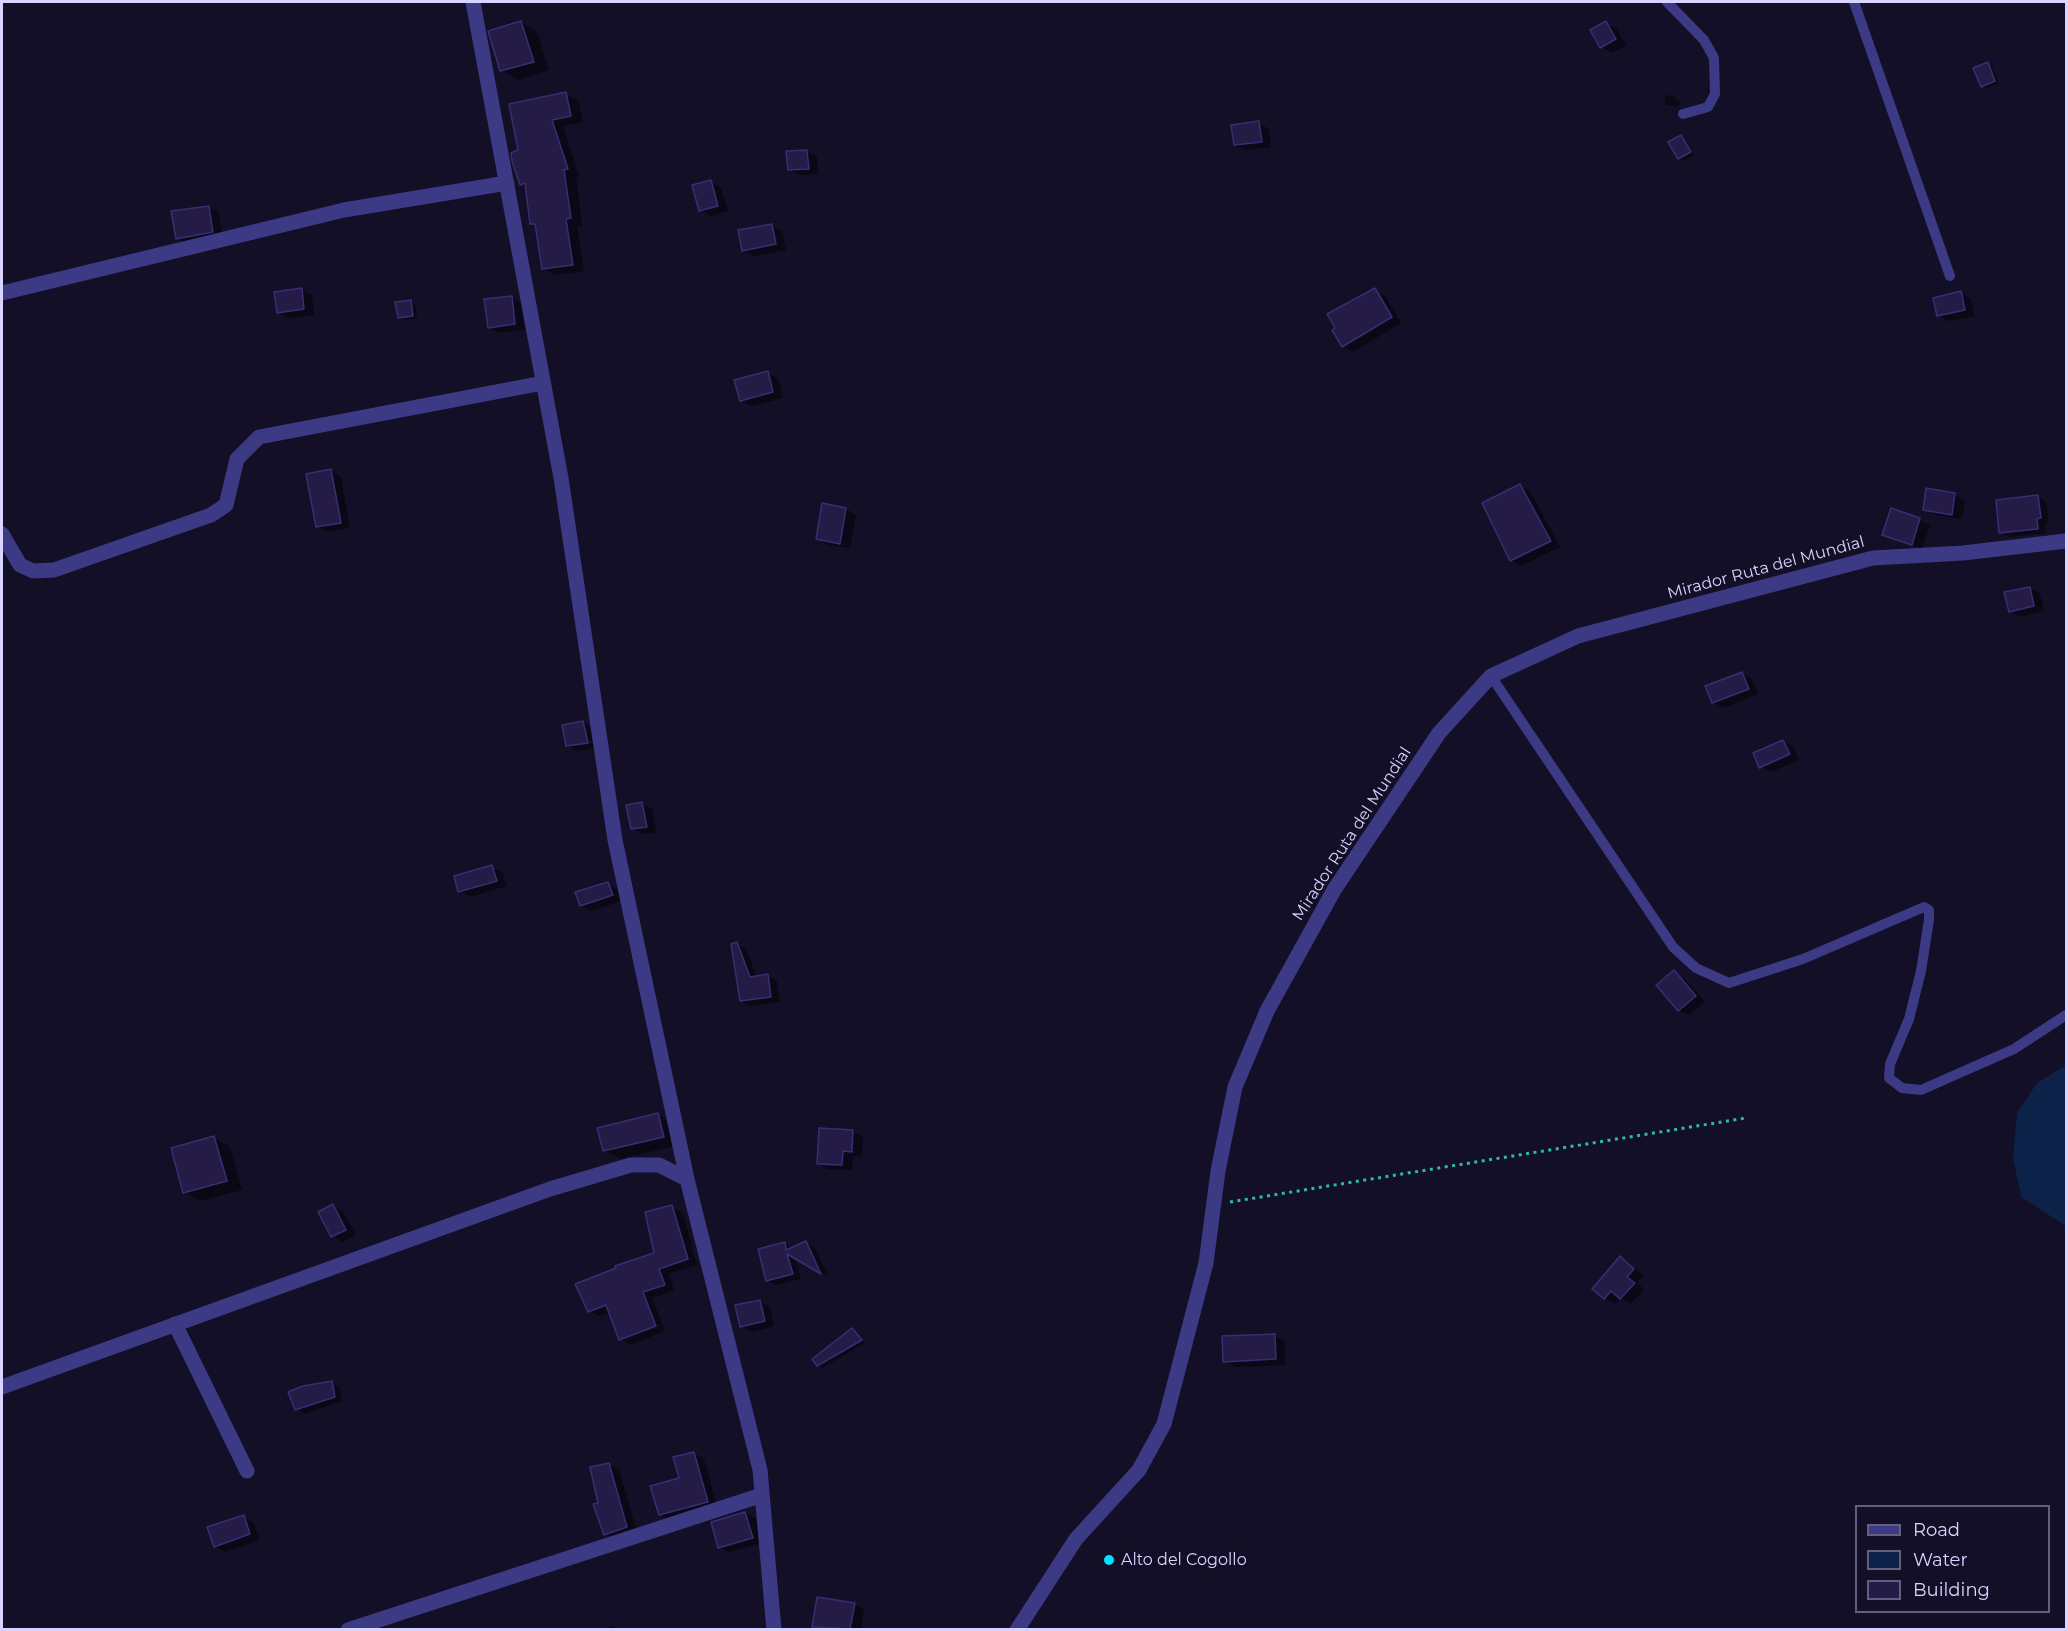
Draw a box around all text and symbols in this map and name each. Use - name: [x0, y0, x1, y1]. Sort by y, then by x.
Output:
- street label: Mirador Ruta del Mundial: [1665, 532, 1867, 604]
- street label: Mirador Ruta del Mundial: [1289, 744, 1415, 924]
- legend: [1855, 1505, 2050, 1613]
- text: Road: [1913, 1519, 1960, 1541]
- text: Water: [1913, 1549, 1968, 1571]
- place label: Alto del Cogollo: [1121, 1550, 1247, 1570]
- marker: Alto del Cogollo: [1102, 1553, 1116, 1567]
- text: Building: [1913, 1579, 1990, 1601]

